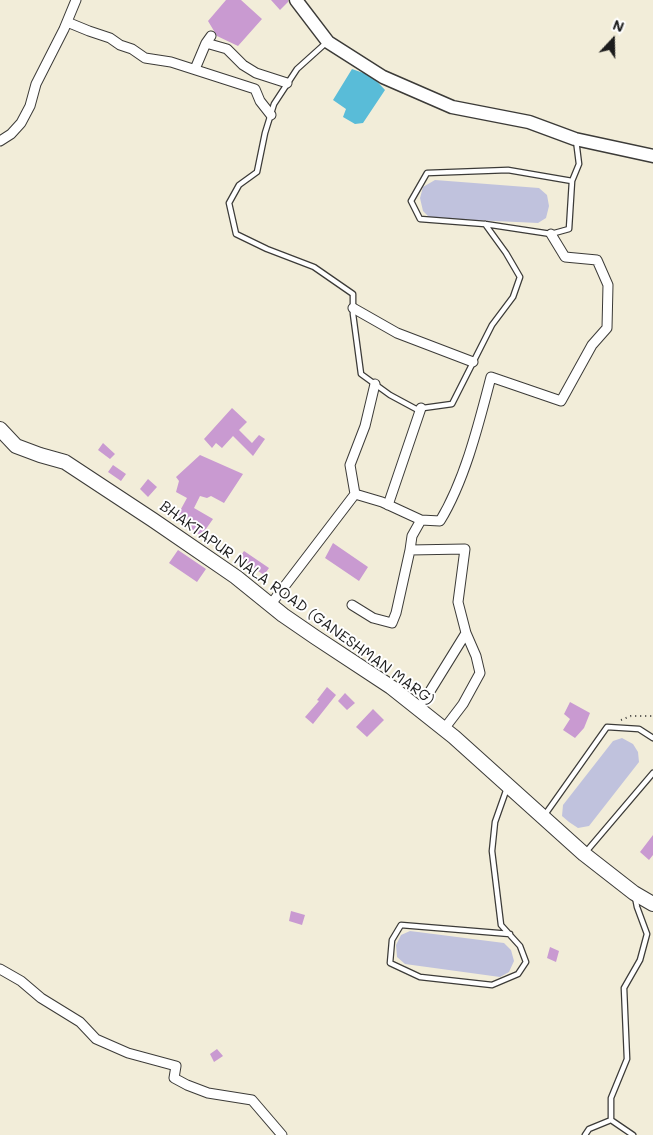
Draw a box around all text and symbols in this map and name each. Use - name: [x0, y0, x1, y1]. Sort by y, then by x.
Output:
- north arrow: [588, 15, 638, 65]
- text: N: [610, 15, 627, 36]
- street label: BHAKTAPUR NALA ROAD (GANESHMAN MARG): [156, 497, 438, 709]

